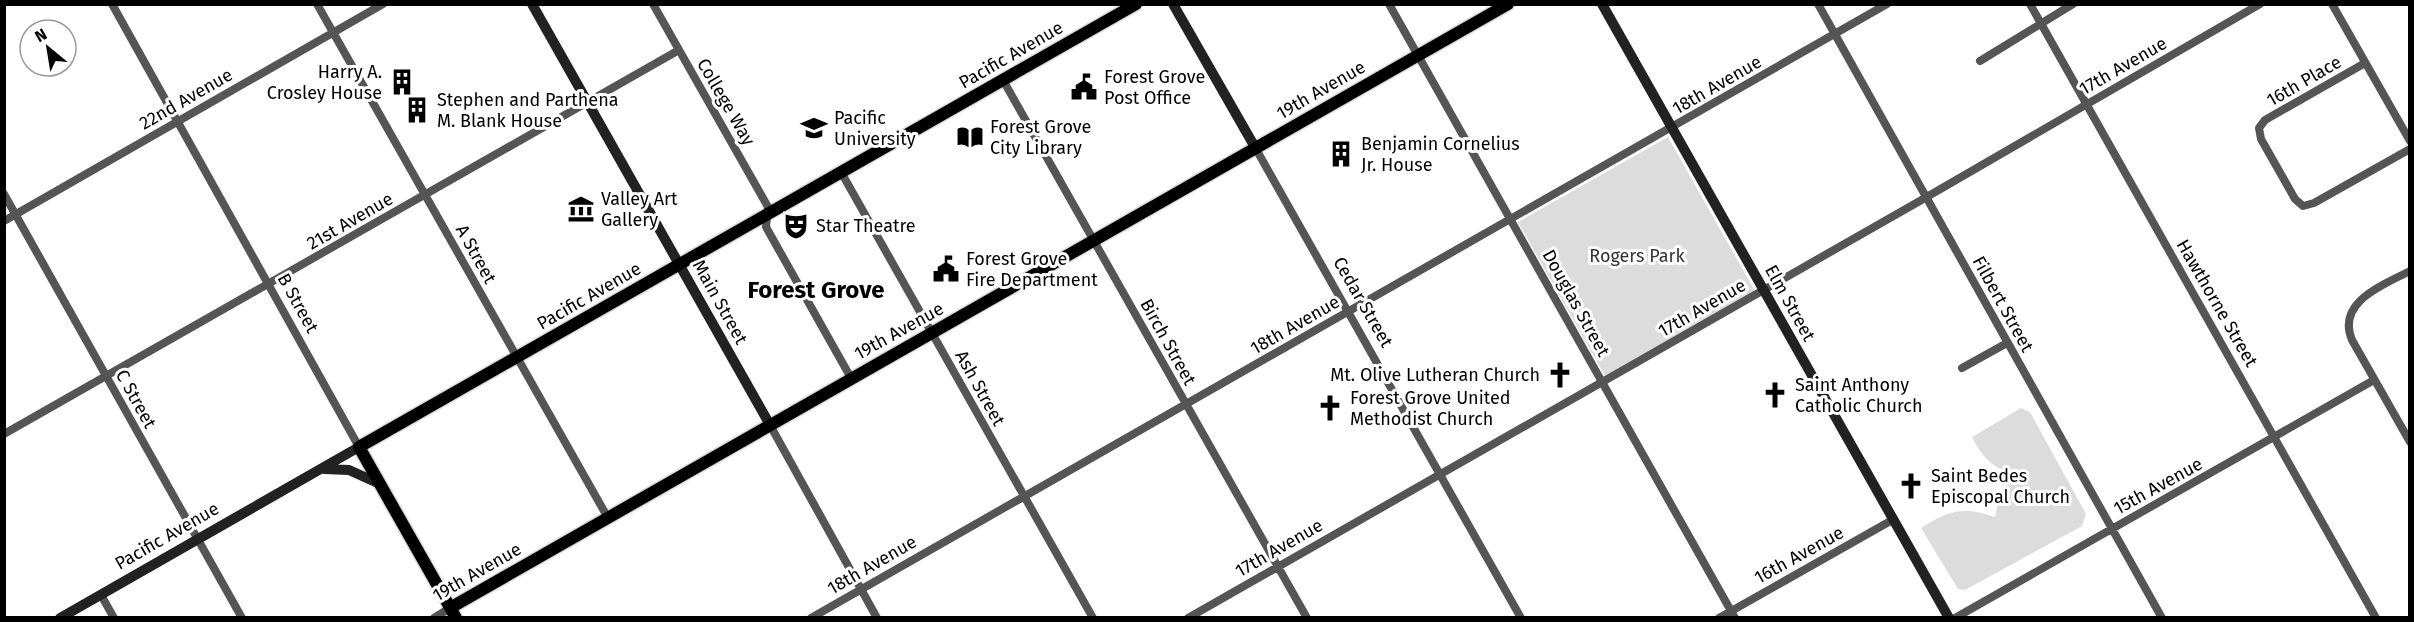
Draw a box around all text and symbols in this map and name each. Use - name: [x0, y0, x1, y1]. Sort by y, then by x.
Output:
- street label: Pacific Avenue: [955, 16, 1067, 94]
- north arrow: [18, 18, 78, 78]
- text: N: [31, 25, 50, 46]
- street label: 17th Avenue: [2075, 32, 2171, 100]
- street label: 18th Avenue: [1669, 51, 1765, 119]
- street label: 16th Place: [2263, 51, 2345, 111]
- street label: College Way: [692, 55, 760, 150]
- street label: 19th Avenue: [1273, 56, 1369, 124]
- place label: Harry A. Crosley House: [267, 61, 382, 104]
- street label: 22nd Avenue: [136, 64, 236, 134]
- place label: Forest Grove Post Office: [1104, 66, 1205, 109]
- building icon: Harry A. Crosley House: [387, 67, 417, 97]
- public building icon: Forest Grove Post Office: [1069, 72, 1099, 102]
- place label: Stephen and Parthena M. Blank House: [437, 89, 619, 132]
- building icon: Stephen and Parthena M. Blank House: [402, 95, 432, 125]
- place label: Pacific University: [834, 107, 916, 150]
- school or university icon: Pacific University: [799, 113, 829, 143]
- place label: Forest Grove City Library: [990, 116, 1091, 159]
- library icon: Forest Grove City Library: [955, 122, 985, 152]
- place label: Benjamin Cornelius Jr. House: [1361, 133, 1520, 176]
- building icon: Benjamin Cornelius Jr. House: [1326, 139, 1356, 169]
- street label: 21st Avenue: [303, 188, 397, 254]
- place label: Valley Art Gallery: [601, 188, 678, 231]
- museum icon: Valley Art Gallery: [566, 194, 596, 224]
- theatre icon: Star Theatre: [781, 211, 811, 241]
- place label: Star Theatre: [816, 215, 916, 237]
- street label: A Street: [451, 221, 501, 288]
- street label: Hawthorne Street: [2172, 235, 2263, 371]
- park label: Rogers Park: [1589, 245, 1685, 267]
- street label: Douglas Street: [1538, 246, 1615, 361]
- place label: Forest Grove Fire Department: [966, 248, 1098, 291]
- street label: Filbert Street: [1968, 252, 2039, 356]
- street label: Cedar Street: [1328, 253, 1398, 352]
- public building icon: Forest Grove Fire Department: [931, 254, 961, 284]
- street label: Main Street: [688, 256, 752, 348]
- street label: Pacific Avenue: [533, 257, 645, 335]
- street label: Elm Street: [1760, 261, 1820, 345]
- street label: B Street: [273, 269, 324, 337]
- street label: 17th Avenue: [1654, 274, 1750, 342]
- district label: Forest Grove: [747, 276, 885, 304]
- street label: 18th Avenue: [1247, 291, 1343, 359]
- street label: Birch Street: [1135, 295, 1201, 389]
- street label: 19th Avenue: [850, 297, 948, 365]
- street label: Ash Street: [950, 346, 1010, 430]
- church icon: Mt. Olive Lutheran Church: [1545, 360, 1575, 390]
- place label: Mt. Olive Lutheran Church: [1330, 364, 1540, 386]
- street label: C Street: [111, 366, 161, 433]
- place label: Saint Anthony Catholic Church: [1795, 374, 1922, 417]
- church icon: Saint Anthony Catholic Church: [1760, 380, 1790, 410]
- place label: Forest Grove United Methodist Church: [1350, 387, 1511, 430]
- church icon: Forest Grove United Methodist Church: [1315, 393, 1345, 423]
- street label: 15th Avenue: [2110, 453, 2206, 519]
- place label: Saint Bedes Episcopal Church: [1931, 465, 2070, 508]
- church icon: Saint Bedes Episcopal Church: [1896, 471, 1926, 501]
- street label: Pacific Avenue: [111, 497, 223, 575]
- street label: 17th Avenue: [1231, 514, 1327, 582]
- street label: 16th Avenue: [1750, 521, 1848, 589]
- street label: 18th Avenue: [824, 531, 920, 599]
- street label: 19th Avenue: [429, 538, 525, 606]

